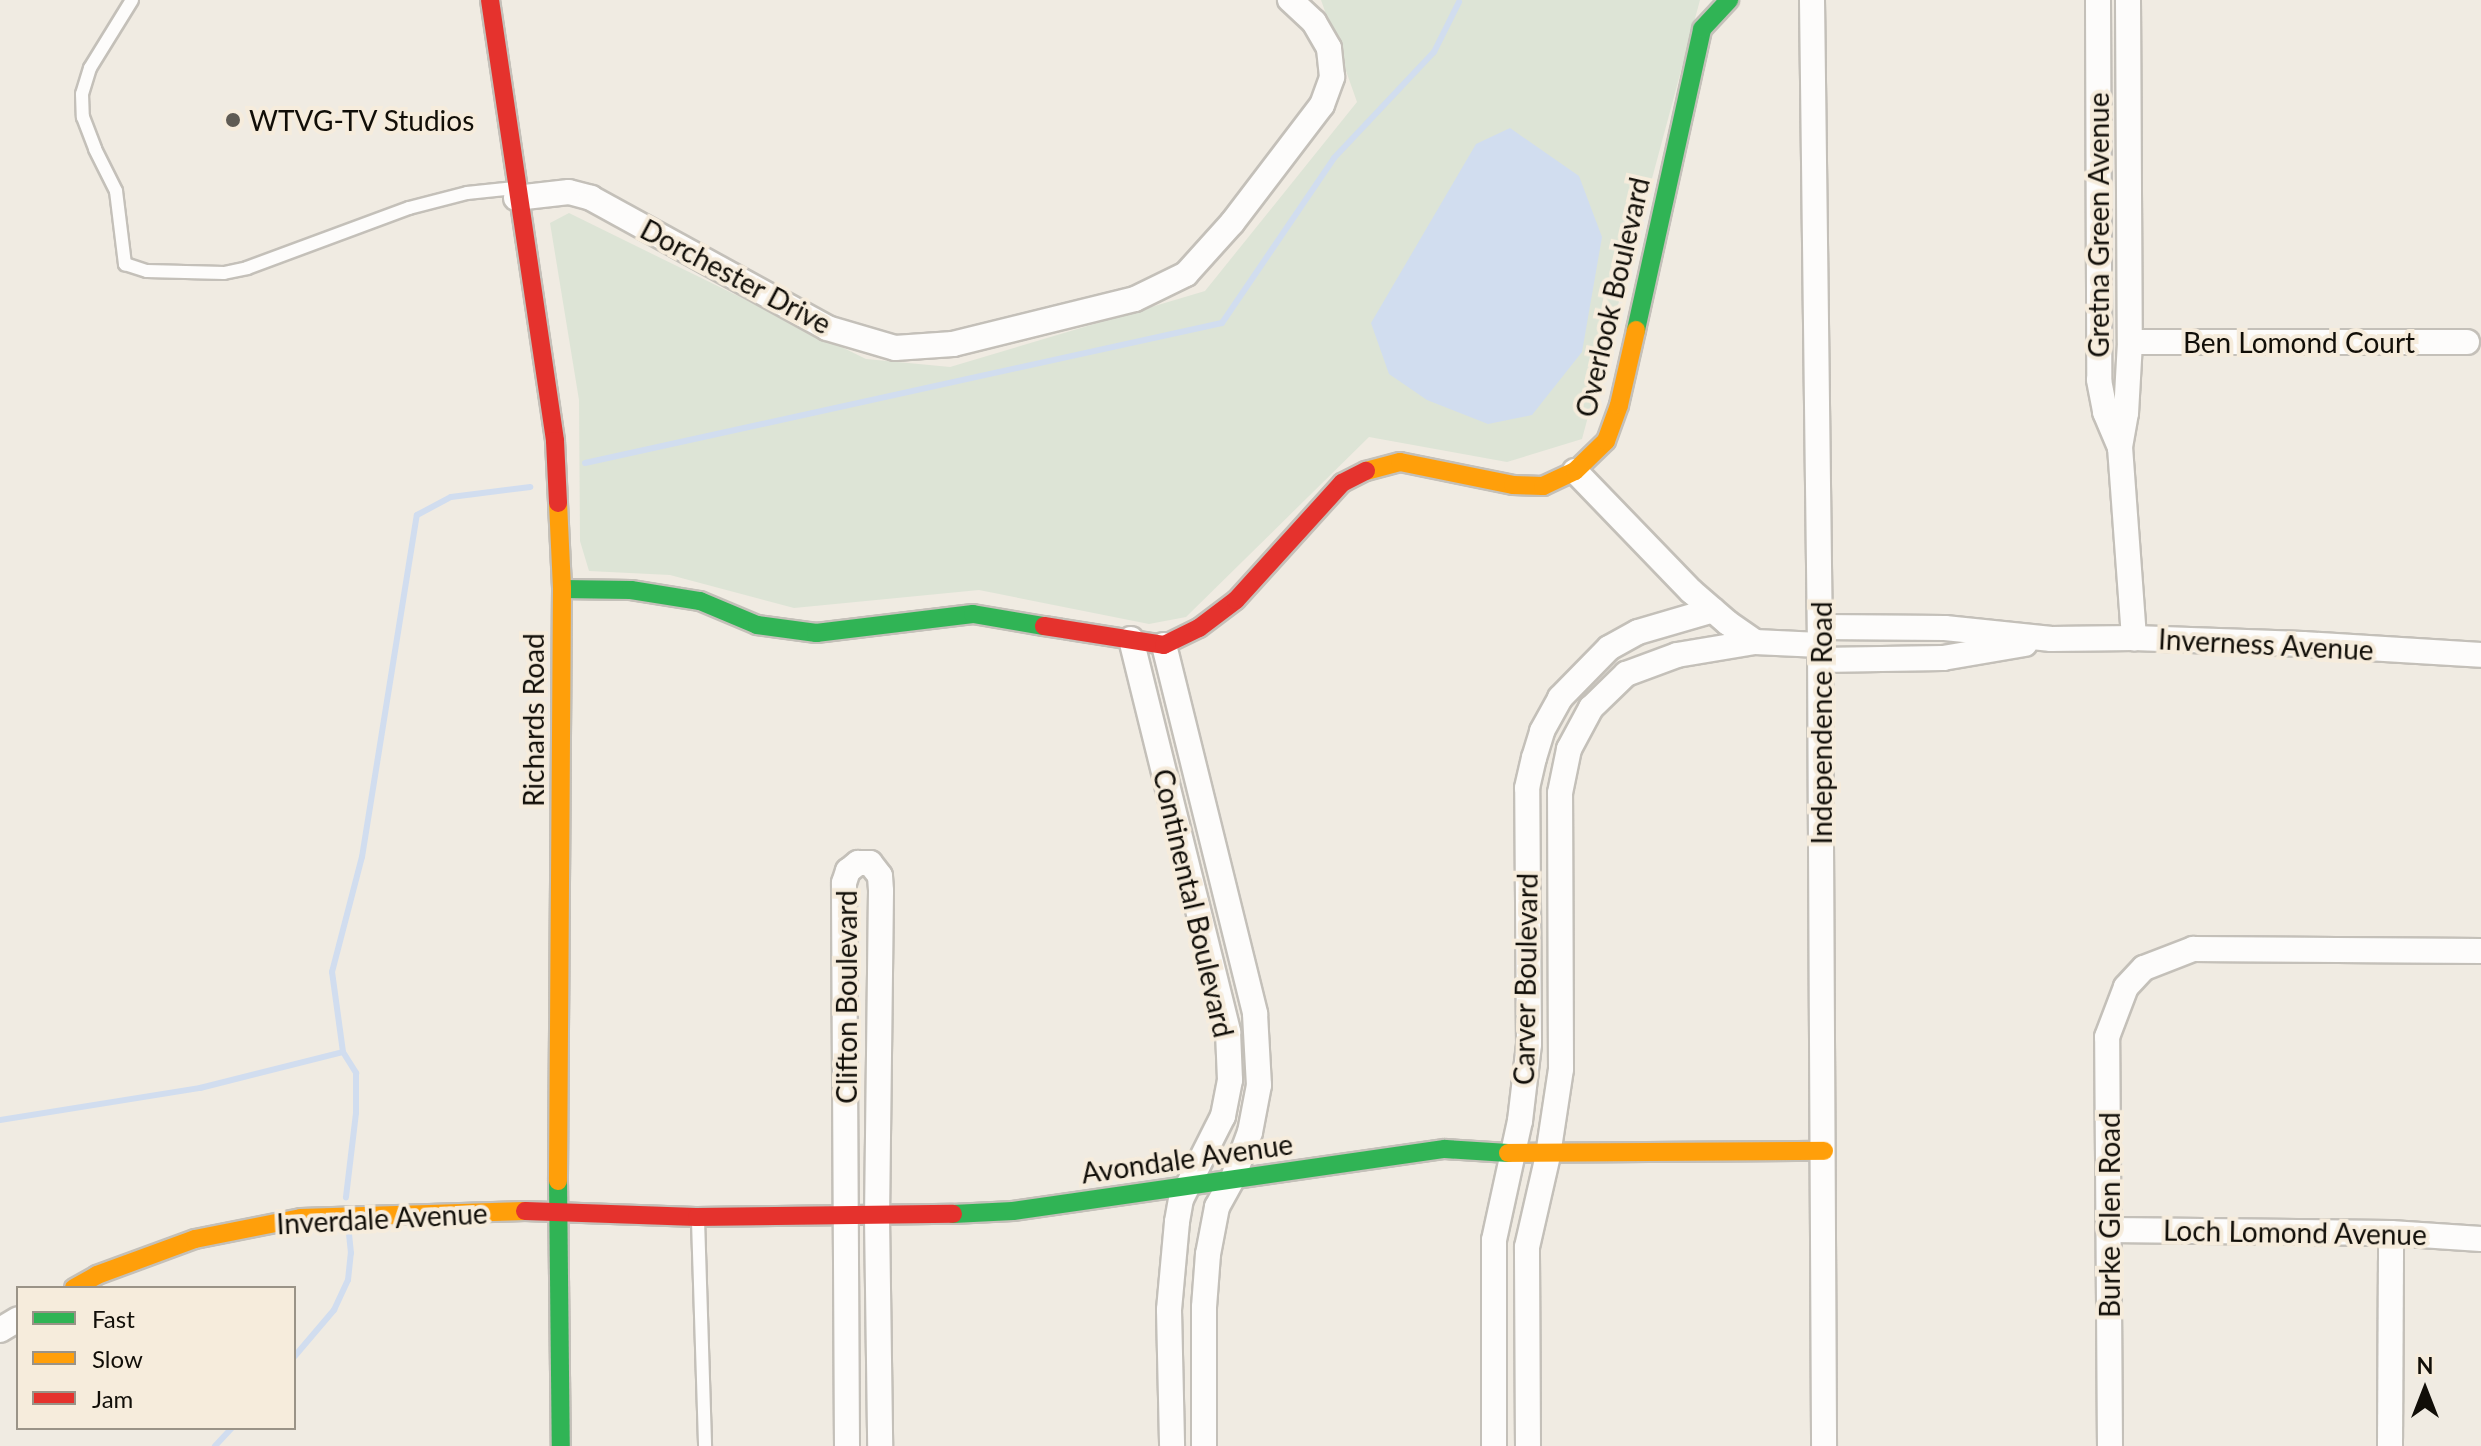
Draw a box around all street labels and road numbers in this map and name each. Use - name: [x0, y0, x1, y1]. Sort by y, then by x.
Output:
- street label: Gretna Green Avenue: [2081, 92, 2115, 358]
- street label: Overlook Boulevard: [1568, 174, 1656, 420]
- street label: Dorchester Drive: [635, 212, 837, 340]
- street label: Ben Lomond Court: [2183, 325, 2415, 359]
- street label: Independence Road: [1804, 601, 1838, 845]
- street label: Inverness Avenue: [2157, 622, 2375, 666]
- street label: Richards Road: [516, 633, 550, 807]
- street label: Continental Boulevard: [1147, 766, 1241, 1040]
- street label: Carver Boulevard: [1506, 872, 1544, 1086]
- street label: Clifton Boulevard: [829, 890, 863, 1104]
- street label: Burke Glen Road: [2092, 1112, 2126, 1318]
- street label: Avondale Avenue: [1079, 1126, 1295, 1190]
- street label: Inverdale Avenue: [275, 1196, 489, 1240]
- street label: Loch Lomond Avenue: [2162, 1213, 2428, 1251]

